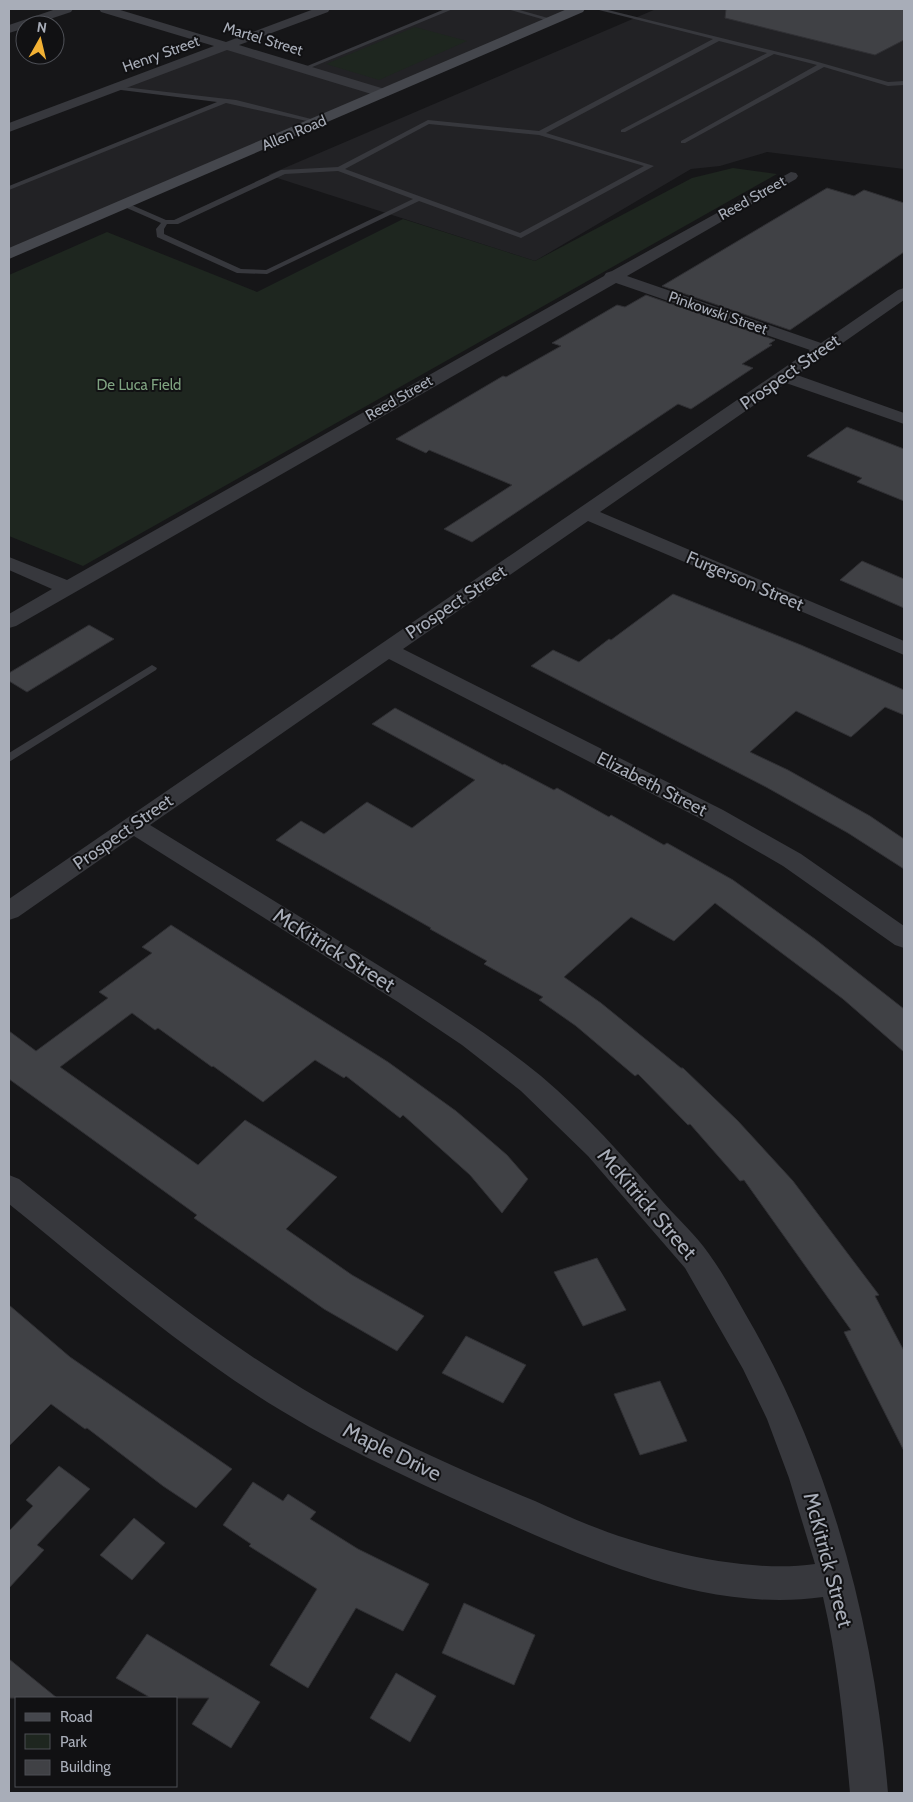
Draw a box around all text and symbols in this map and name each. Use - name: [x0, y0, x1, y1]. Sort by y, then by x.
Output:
- north arrow: [15, 15, 65, 65]
- text: N: [36, 18, 48, 37]
- street label: Martel Street: [221, 18, 305, 60]
- street label: Henry Street: [120, 32, 202, 76]
- street label: Allen Road: [259, 111, 329, 155]
- street label: Reed Street: [715, 172, 789, 224]
- street label: Pinkowski Street: [666, 288, 770, 338]
- street label: Prospect Street: [736, 330, 844, 414]
- street label: Reed Street: [362, 372, 436, 424]
- park label: De Luca Field: [97, 376, 181, 394]
- street label: Furgerson Street: [683, 546, 807, 616]
- street label: Prospect Street: [401, 560, 511, 644]
- street label: Elizabeth Street: [593, 747, 711, 821]
- street label: Prospect Street: [69, 790, 177, 874]
- street label: McKitrick Street: [269, 902, 400, 997]
- street label: McKitrick Street: [592, 1143, 702, 1264]
- street label: Maple Drive: [339, 1417, 446, 1486]
- street label: McKitrick Street: [798, 1490, 859, 1630]
- legend: [15, 1697, 178, 1787]
- text: Road: [60, 1708, 93, 1726]
- text: Park: [60, 1733, 87, 1751]
- text: Building: [60, 1758, 111, 1776]

